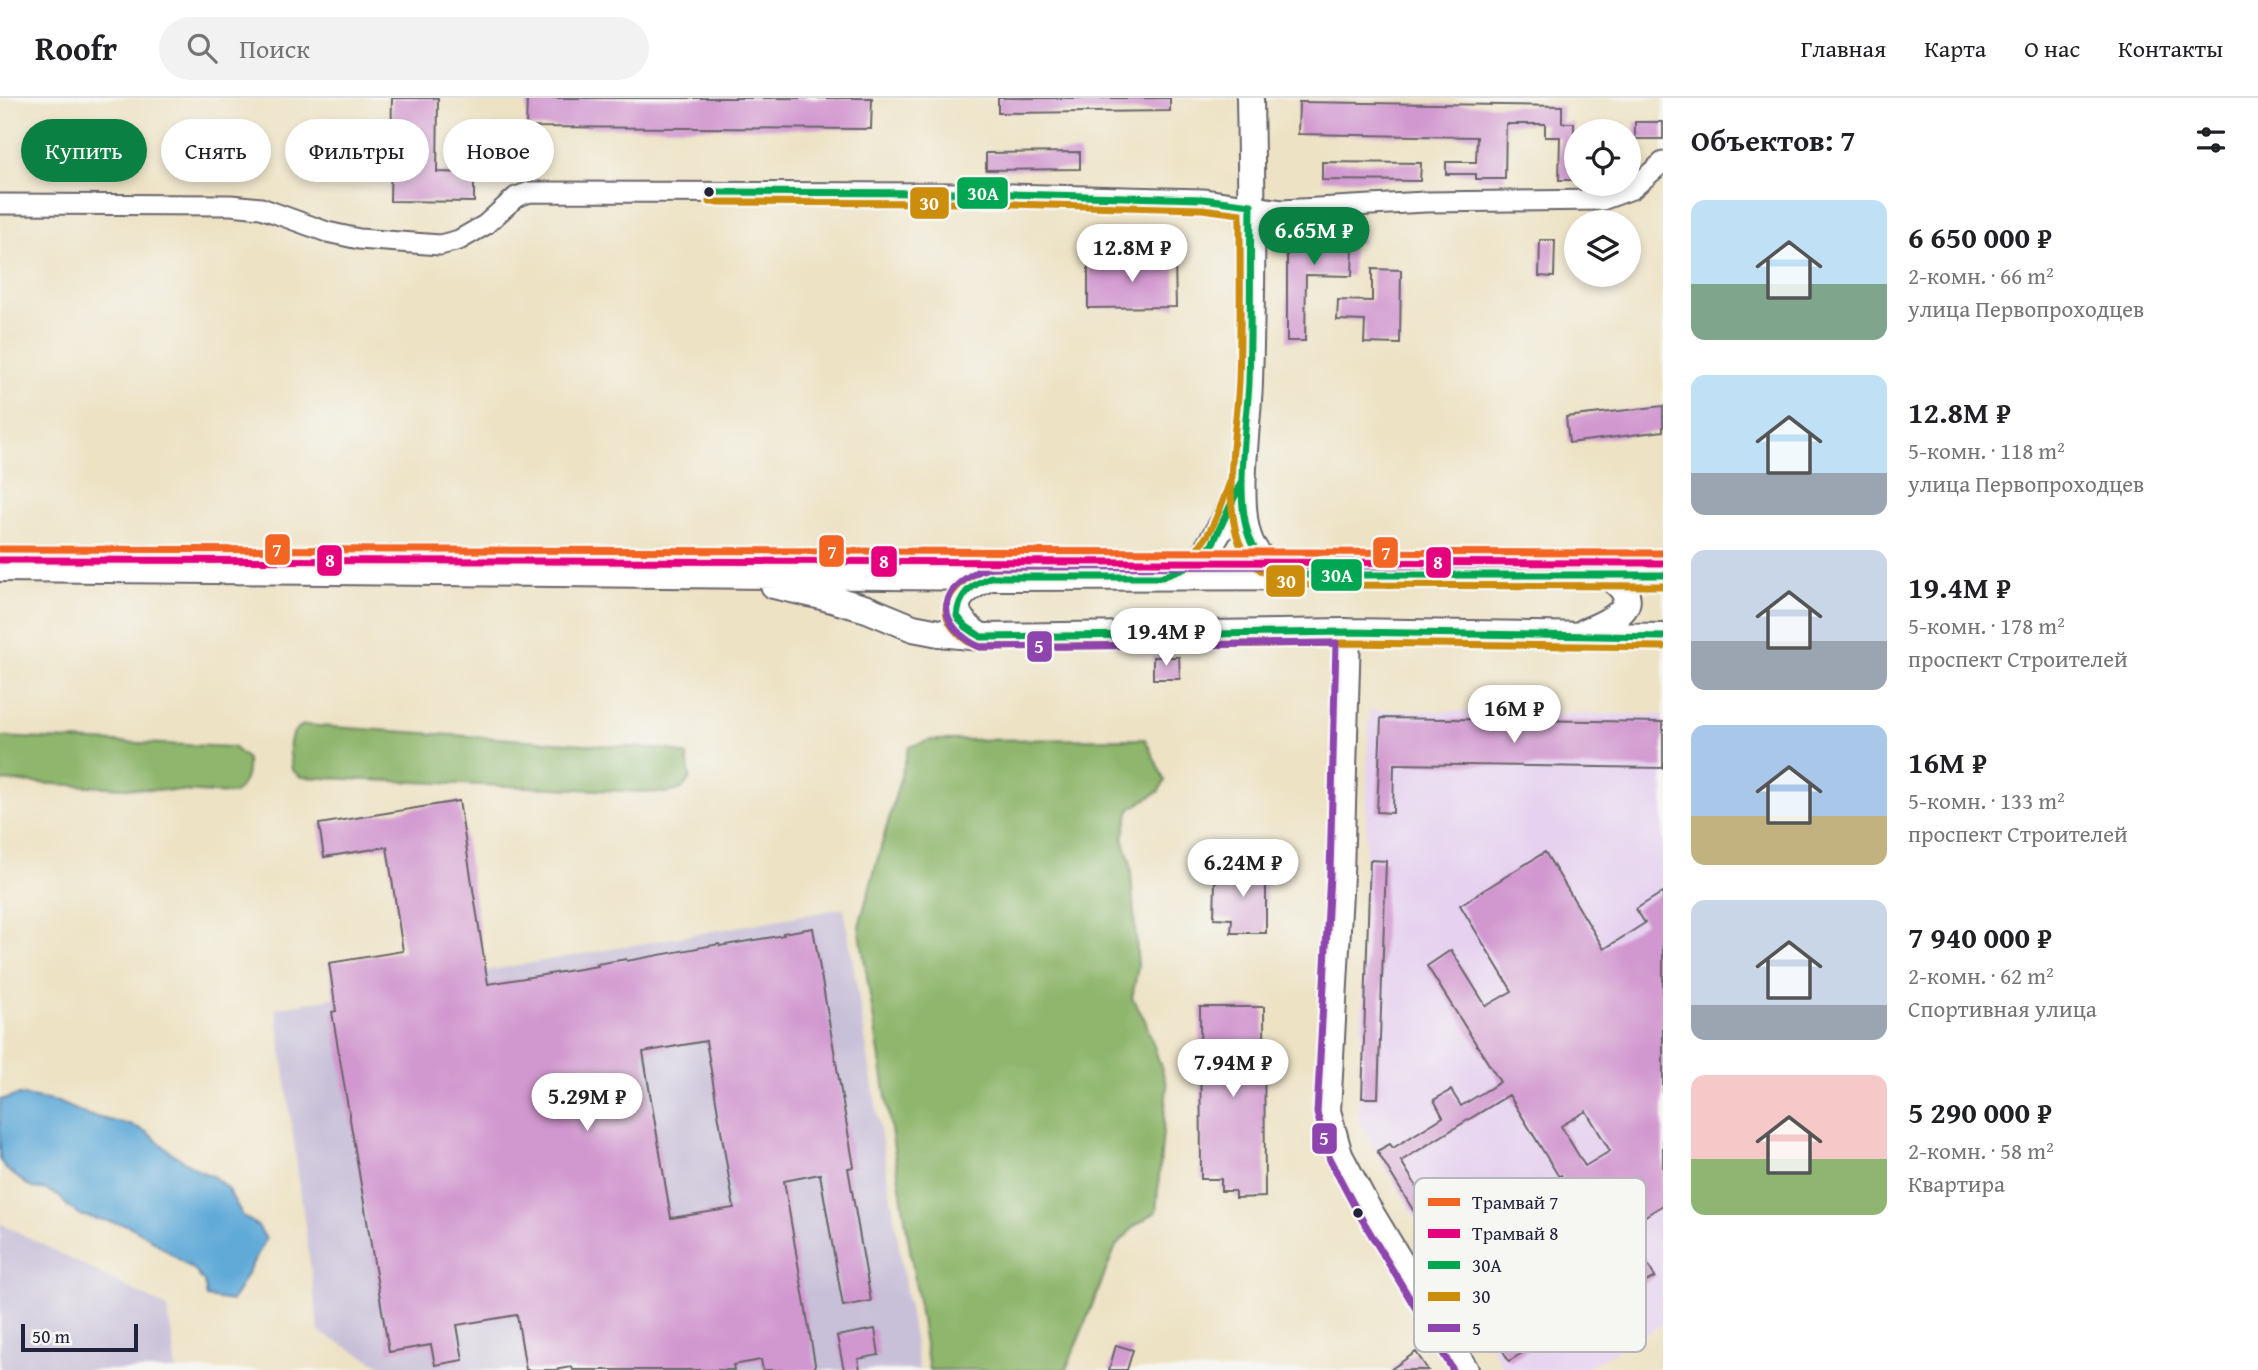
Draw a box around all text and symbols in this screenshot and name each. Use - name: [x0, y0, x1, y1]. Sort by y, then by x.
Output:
- search box: [159, 17, 649, 80]
- text: Roofr: [35, 24, 117, 72]
- icon: search: [183, 29, 221, 67]
- text: Поиск: [239, 29, 310, 68]
- text: Главная: [1801, 31, 1886, 66]
- text: Карта: [1924, 31, 1986, 66]
- text: О нас: [2024, 31, 2080, 66]
- text: Контакты: [2118, 31, 2223, 66]
- text: Объектов: 7: [1691, 118, 1855, 162]
- chip: Купить: [21, 119, 147, 182]
- chip: Снять: [161, 119, 271, 182]
- chip: Фильтры: [285, 119, 429, 182]
- chip: Новое: [443, 119, 554, 182]
- map controls: [1564, 119, 1641, 287]
- button: locate: [1564, 119, 1641, 196]
- icon: filters: [2192, 121, 2230, 159]
- line badge: 30А: [956, 176, 1009, 210]
- text: 30А: [967, 179, 999, 207]
- unlabelled marker: [702, 185, 716, 199]
- line badge: 30: [909, 186, 950, 220]
- text: 30: [919, 189, 939, 217]
- pin: 6.65M ₽: [1249, 208, 1379, 267]
- button: layers: [1564, 210, 1641, 287]
- text: 6.65M ₽: [1274, 213, 1354, 246]
- text: 6 650 000 ₽: [1908, 215, 2052, 259]
- pin: 12.8M ₽: [1067, 225, 1197, 284]
- icon: home: [1747, 228, 1831, 312]
- text: 12.8M ₽: [1092, 230, 1172, 263]
- text: 2-комн. · 66 m²: [1908, 259, 2054, 292]
- text: улица Первопроходцев: [1908, 292, 2144, 325]
- text: 12.8M ₽: [1908, 390, 2011, 434]
- icon: home: [1747, 403, 1831, 487]
- text: 5-комн. · 118 m²: [1908, 434, 2065, 467]
- text: улица Первопроходцев: [1908, 467, 2144, 500]
- line badge: 7: [264, 533, 291, 566]
- line badge: 7: [818, 534, 845, 568]
- text: 7: [272, 535, 282, 563]
- line badge: 7: [1372, 536, 1399, 569]
- text: 7: [827, 537, 837, 565]
- text: 7: [1381, 538, 1391, 566]
- line badge: 8: [316, 544, 343, 577]
- line badge: 8: [870, 545, 898, 578]
- text: 8: [325, 546, 335, 574]
- line badge: 8: [1425, 546, 1452, 579]
- text: 8: [879, 547, 889, 575]
- text: 8: [1433, 548, 1443, 576]
- line badge: 30А: [1310, 558, 1363, 592]
- text: 30А: [1321, 561, 1353, 589]
- line badge: 30: [1265, 564, 1306, 598]
- text: 19.4M ₽: [1908, 565, 2011, 609]
- text: 30: [1276, 567, 1296, 595]
- icon: home: [1747, 578, 1831, 662]
- pin: 19.4M ₽: [1101, 608, 1231, 668]
- text: 5-комн. · 178 m²: [1908, 609, 2065, 642]
- text: 19.4M ₽: [1126, 614, 1206, 647]
- line badge: 5: [1026, 630, 1053, 663]
- text: 5: [1034, 632, 1044, 660]
- text: проспект Строителей: [1908, 642, 2128, 675]
- pin: 16M ₽: [1465, 686, 1563, 745]
- text: 16M ₽: [1484, 691, 1544, 724]
- text: 16M ₽: [1908, 740, 1987, 784]
- icon: home: [1747, 753, 1831, 837]
- text: 5-комн. · 133 m²: [1908, 784, 2065, 817]
- text: проспект Строителей: [1908, 817, 2128, 850]
- pin: 6.24M ₽: [1178, 840, 1308, 899]
- text: 6.24M ₽: [1203, 845, 1283, 878]
- text: 7 940 000 ₽: [1908, 915, 2052, 959]
- icon: home: [1747, 928, 1831, 1012]
- text: 2-комн. · 62 m²: [1908, 959, 2054, 992]
- text: Спортивная улица: [1908, 992, 2097, 1025]
- pin: 7.94M ₽: [1168, 1040, 1298, 1099]
- text: 7.94M ₽: [1193, 1045, 1273, 1078]
- pin: 5.29M ₽: [522, 1074, 652, 1133]
- text: 5.29M ₽: [547, 1079, 627, 1112]
- text: 5 290 000 ₽: [1908, 1090, 2052, 1134]
- icon: home: [1747, 1103, 1831, 1187]
- line badge: 5: [1311, 1122, 1338, 1155]
- text: 5: [1319, 1124, 1329, 1152]
- text: 2-комн. · 58 m²: [1908, 1134, 2054, 1167]
- text: Квартира: [1908, 1167, 2005, 1200]
- legend: [1414, 1178, 1646, 1352]
- text: Трамвай 7: [1472, 1188, 1558, 1216]
- unlabelled marker: [1351, 1206, 1365, 1220]
- text: Трамвай 8: [1472, 1219, 1558, 1247]
- text: 30А: [1472, 1251, 1502, 1279]
- text: 30: [1472, 1282, 1490, 1310]
- text: 5: [1472, 1314, 1481, 1342]
- scale bar: [21, 1321, 138, 1353]
- text: 50 m: [32, 1322, 70, 1350]

